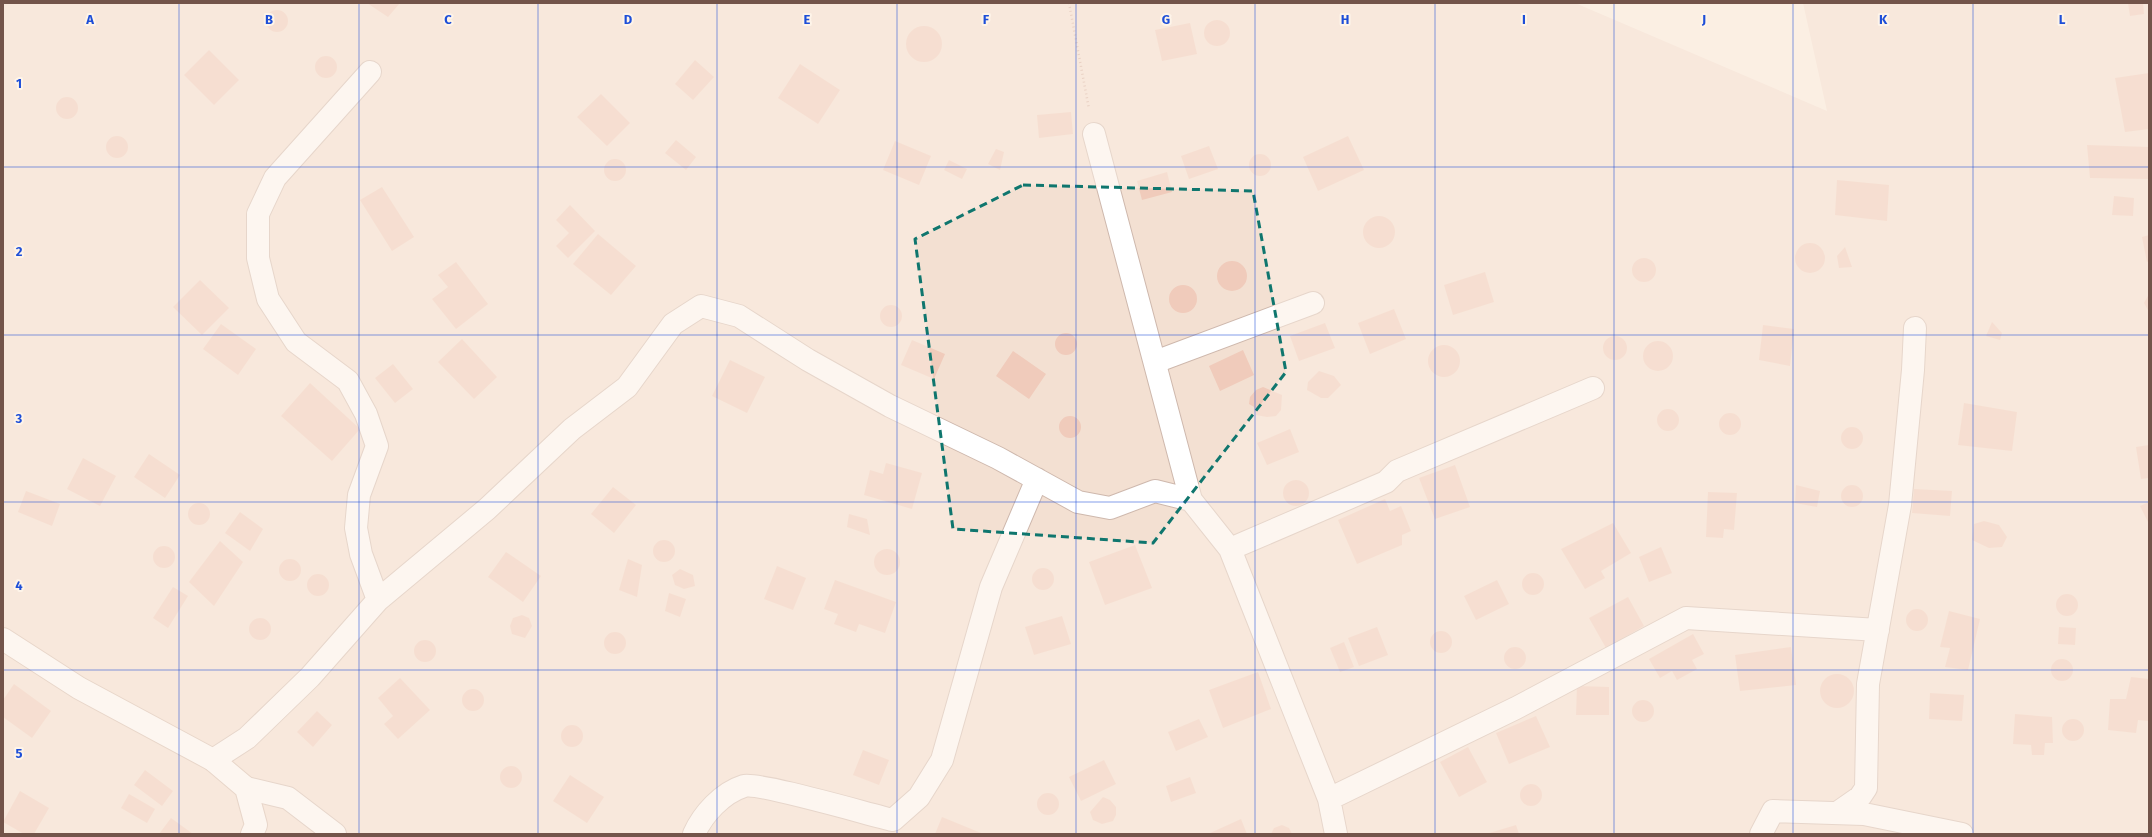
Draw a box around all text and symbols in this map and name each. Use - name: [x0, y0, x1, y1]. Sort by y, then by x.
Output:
- text: A: [85, 12, 94, 27]
- text: B: [265, 12, 273, 27]
- text: C: [444, 12, 452, 27]
- text: D: [624, 12, 633, 27]
- text: E: [804, 12, 811, 27]
- text: F: [983, 12, 990, 27]
- text: G: [1162, 12, 1170, 27]
- text: H: [1341, 12, 1349, 27]
- text: I: [1522, 12, 1526, 27]
- text: J: [1701, 12, 1706, 27]
- text: K: [1879, 12, 1888, 27]
- text: L: [2059, 12, 2066, 27]
- text: 1: [16, 76, 22, 91]
- text: 2: [16, 244, 23, 259]
- text: 3: [15, 411, 23, 426]
- text: 4: [15, 578, 23, 593]
- text: 5: [16, 746, 23, 761]

